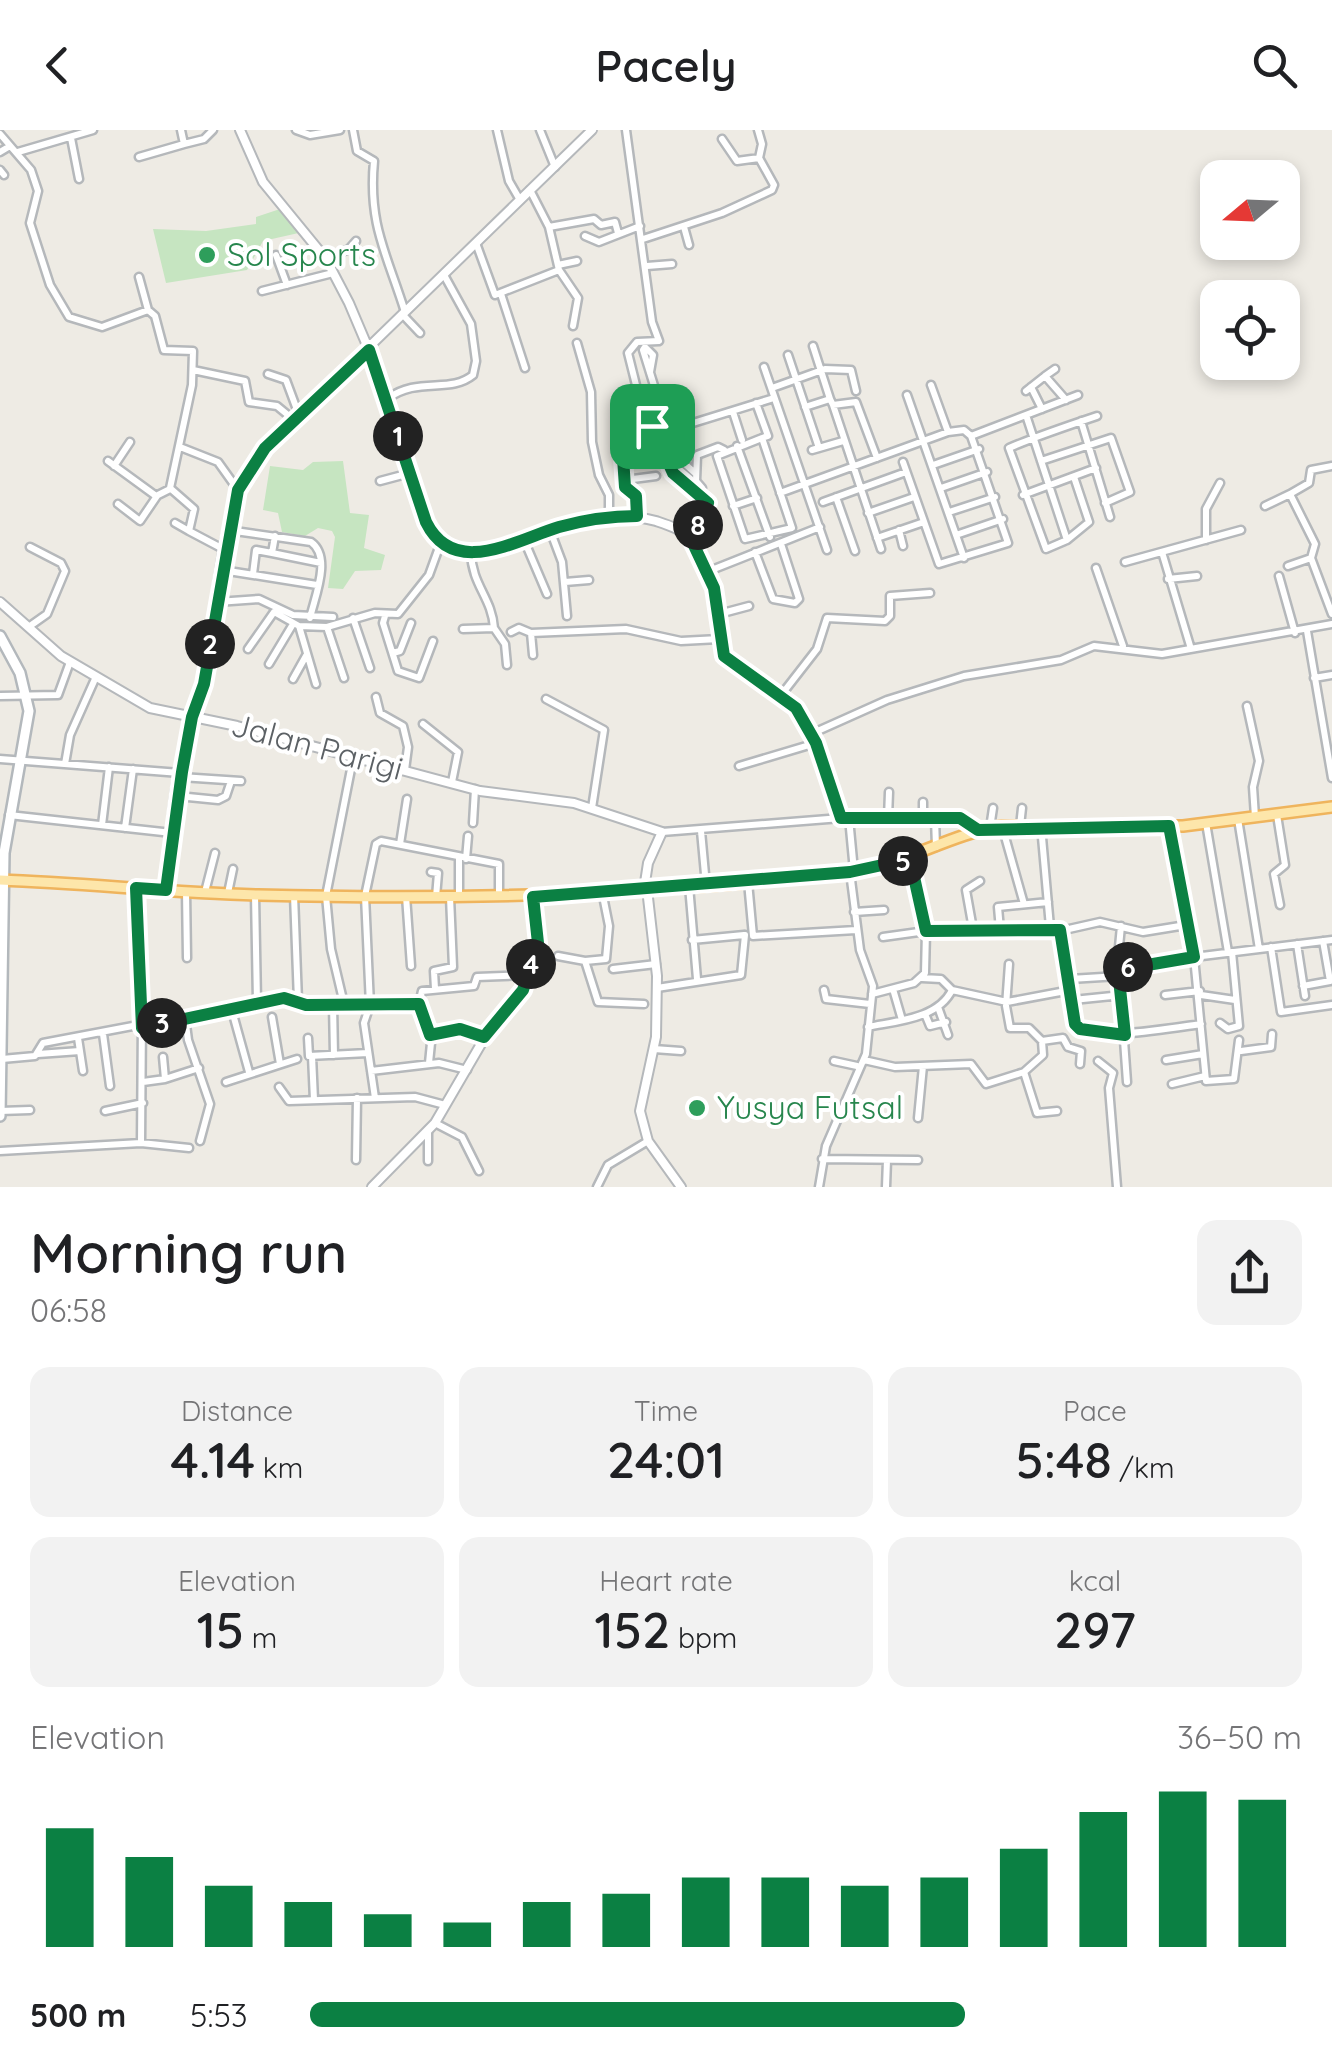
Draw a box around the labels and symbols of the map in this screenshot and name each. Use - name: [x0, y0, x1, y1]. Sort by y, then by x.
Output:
- north arrow: [1200, 160, 1300, 260]
- place label: Sol Sports: [227, 234, 376, 274]
- marker: Sol Sports: [196, 244, 218, 266]
- pin: [610, 384, 695, 469]
- pin: 1: [373, 411, 423, 461]
- pin: 8: [673, 500, 723, 550]
- pin: 2: [185, 619, 235, 669]
- street label: Jalan Parigi: [227, 704, 407, 788]
- pin: 5: [878, 836, 928, 886]
- pin: 4: [506, 939, 556, 989]
- pin: 6: [1103, 942, 1153, 992]
- pin: 3: [137, 998, 187, 1048]
- place label: Yusya Futsal: [717, 1087, 903, 1127]
- marker: Yusya Futsal: [686, 1097, 708, 1119]

